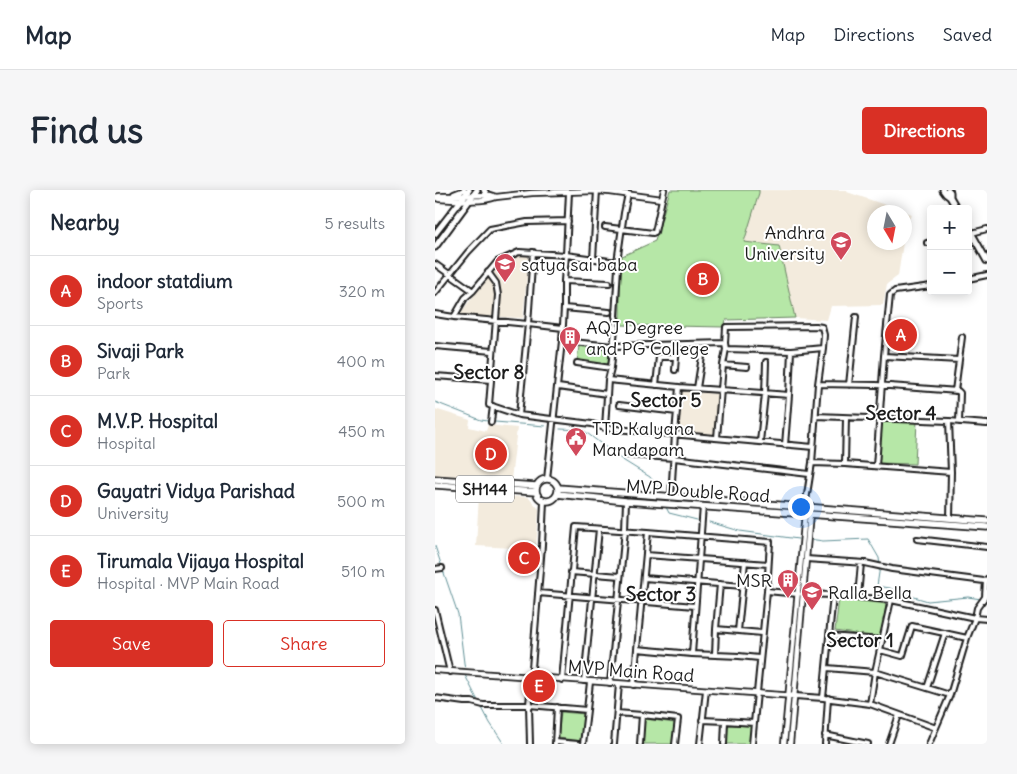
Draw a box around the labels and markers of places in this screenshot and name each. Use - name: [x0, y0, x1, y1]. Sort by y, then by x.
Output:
- place label: Andhra University: [744, 221, 825, 265]
- school or university icon: Andhra University: [829, 230, 853, 261]
- school or university icon: satya sai baba: [493, 252, 517, 283]
- place label: satya sai baba: [521, 253, 638, 276]
- pin: B: [687, 260, 719, 298]
- place label: AQJ Degree and PG College: [586, 316, 709, 360]
- pin: A: [885, 316, 917, 354]
- building icon: AQJ Degree and PG College: [558, 325, 582, 356]
- place label: TTD Kalyana Mandapam: [592, 417, 694, 461]
- public building icon: TTD Kalyana Mandapam: [564, 426, 588, 457]
- pin: D: [475, 435, 507, 473]
- pin: C: [508, 539, 540, 577]
- building icon: MSR: [776, 568, 800, 599]
- place label: MSR: [736, 569, 772, 592]
- school or university icon: Ralla Bella: [800, 580, 824, 611]
- place label: Ralla Bella: [828, 581, 912, 604]
- pin: E: [523, 667, 555, 705]

